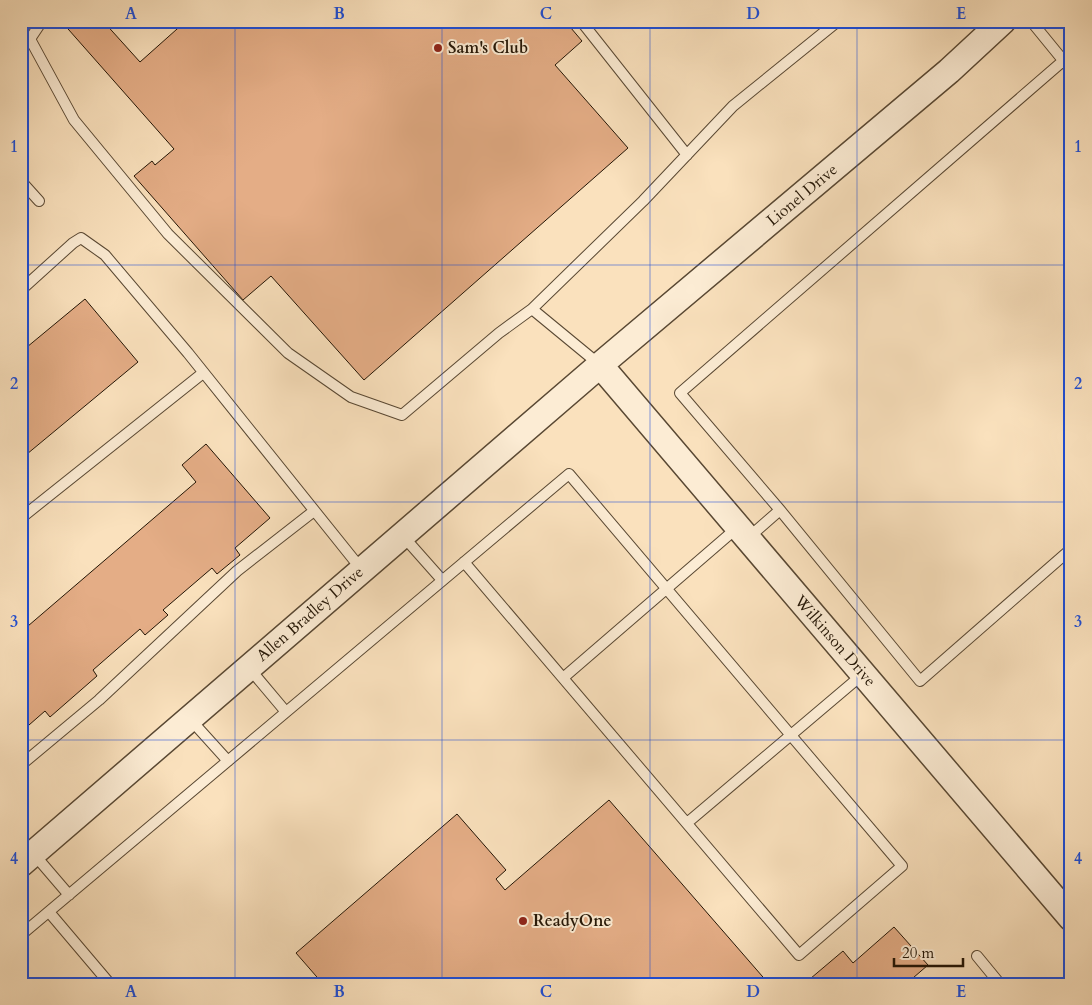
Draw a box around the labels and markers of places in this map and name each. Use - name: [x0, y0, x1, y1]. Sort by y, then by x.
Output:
- place label: Sam's Club: [448, 37, 528, 59]
- marker: Sam's Club: [432, 42, 444, 54]
- place label: ReadyOne: [533, 910, 611, 932]
- marker: ReadyOne: [517, 915, 529, 927]

